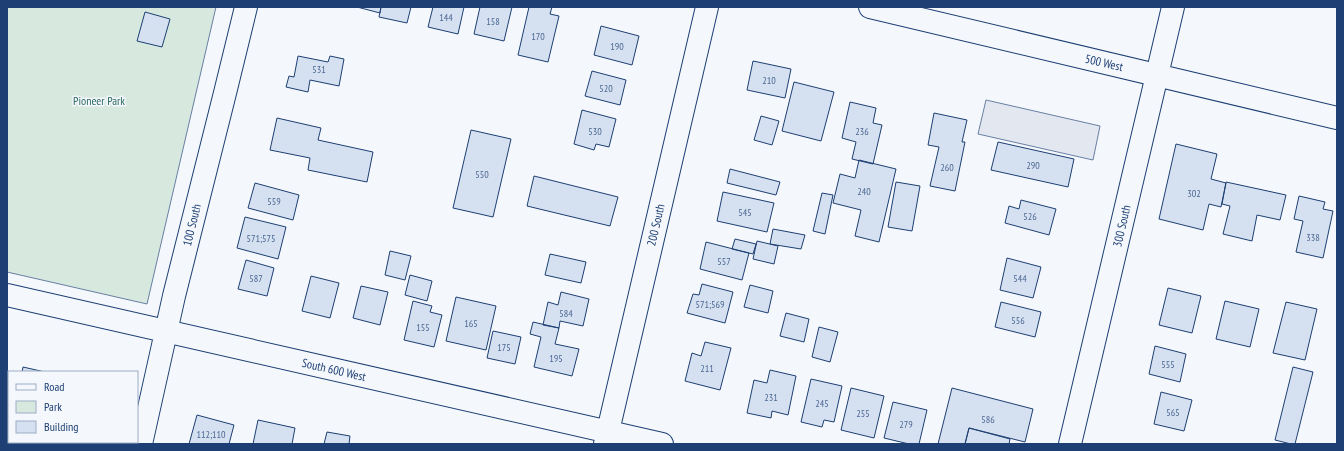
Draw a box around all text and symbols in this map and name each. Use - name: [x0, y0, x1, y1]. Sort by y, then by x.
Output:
- house number: 144: [439, 11, 453, 24]
- house number: 158: [486, 15, 500, 28]
- house number: 170: [531, 30, 545, 43]
- house number: 190: [610, 40, 624, 53]
- street label: 500 West: [1084, 51, 1125, 74]
- house number: 531: [312, 63, 326, 76]
- house number: 210: [762, 74, 776, 87]
- house number: 520: [599, 82, 613, 95]
- park label: Pioneer Park: [73, 93, 125, 108]
- house number: 530: [588, 125, 602, 138]
- house number: 236: [855, 125, 869, 138]
- house number: 290: [1026, 159, 1040, 172]
- house number: 260: [940, 161, 954, 174]
- house number: 550: [475, 168, 489, 181]
- house number: 240: [857, 185, 871, 198]
- house number: 302: [1187, 187, 1201, 200]
- house number: 559: [267, 195, 281, 208]
- street label: 100 South: [179, 202, 204, 247]
- street label: 200 South: [643, 202, 668, 247]
- street label: 300 South: [1109, 203, 1134, 248]
- house number: 545: [738, 206, 752, 219]
- house number: 526: [1023, 210, 1037, 223]
- house number: 338: [1306, 231, 1320, 244]
- house number: 571;575: [246, 232, 276, 245]
- house number: 557: [717, 255, 731, 268]
- house number: 587: [249, 272, 263, 285]
- house number: 544: [1013, 272, 1027, 285]
- house number: 571;569: [695, 298, 725, 311]
- house number: 584: [559, 307, 573, 320]
- house number: 556: [1011, 314, 1025, 327]
- house number: 165: [464, 317, 478, 330]
- house number: 155: [416, 321, 430, 334]
- house number: 175: [497, 341, 511, 354]
- house number: 195: [549, 352, 563, 365]
- street label: South 600 West: [301, 355, 368, 384]
- house number: 555: [1161, 358, 1175, 371]
- house number: 211: [700, 362, 714, 375]
- legend: [8, 371, 138, 443]
- text: Road: [44, 379, 64, 394]
- house number: 231: [764, 391, 778, 404]
- house number: 245: [815, 397, 829, 410]
- text: Park: [44, 399, 62, 414]
- house number: 565: [1166, 406, 1180, 419]
- house number: 255: [856, 407, 870, 420]
- house number: 586: [981, 413, 995, 426]
- house number: 279: [899, 418, 913, 431]
- text: Building: [44, 419, 79, 434]
- house number: 112;110: [196, 428, 226, 441]

